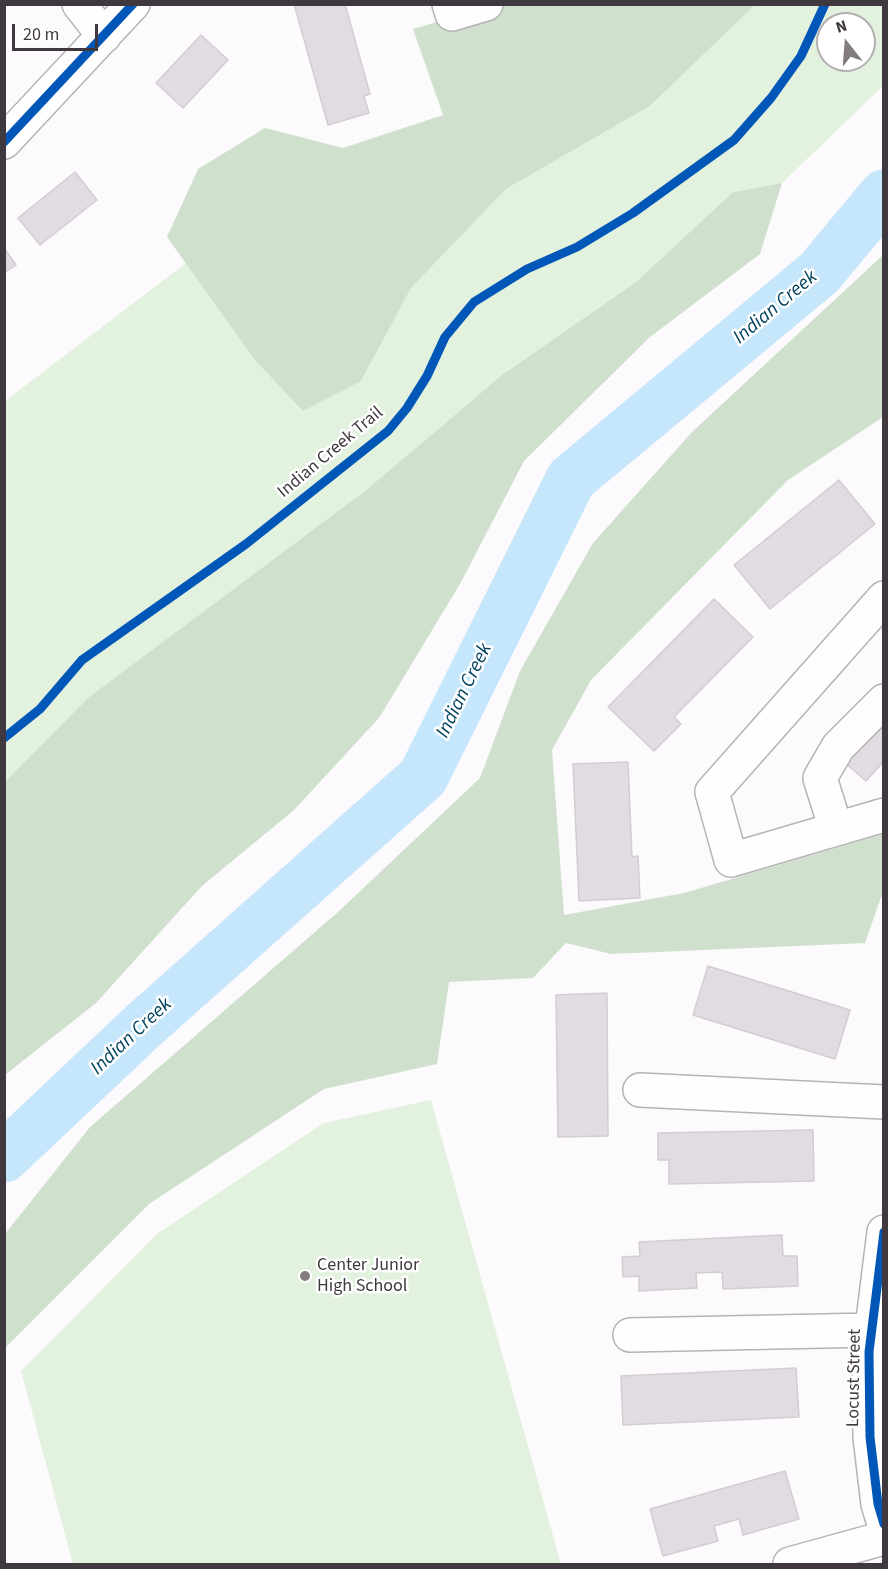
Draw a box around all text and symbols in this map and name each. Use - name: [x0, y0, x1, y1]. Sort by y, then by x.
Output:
- scale bar: [15, 12, 100, 50]
- north arrow: [816, 12, 876, 72]
- text: N: [833, 15, 850, 39]
- text: 20 m: [23, 22, 59, 47]
- water label: Indian Creek: [729, 266, 823, 350]
- street label: Indian Creek Trail: [274, 403, 388, 503]
- water label: Indian Creek: [432, 640, 498, 742]
- water label: Indian Creek: [86, 993, 178, 1081]
- place label: Center Junior High School: [317, 1255, 419, 1298]
- marker: Center Junior High School: [298, 1269, 312, 1283]
- street label: Locust Street: [843, 1329, 867, 1427]

